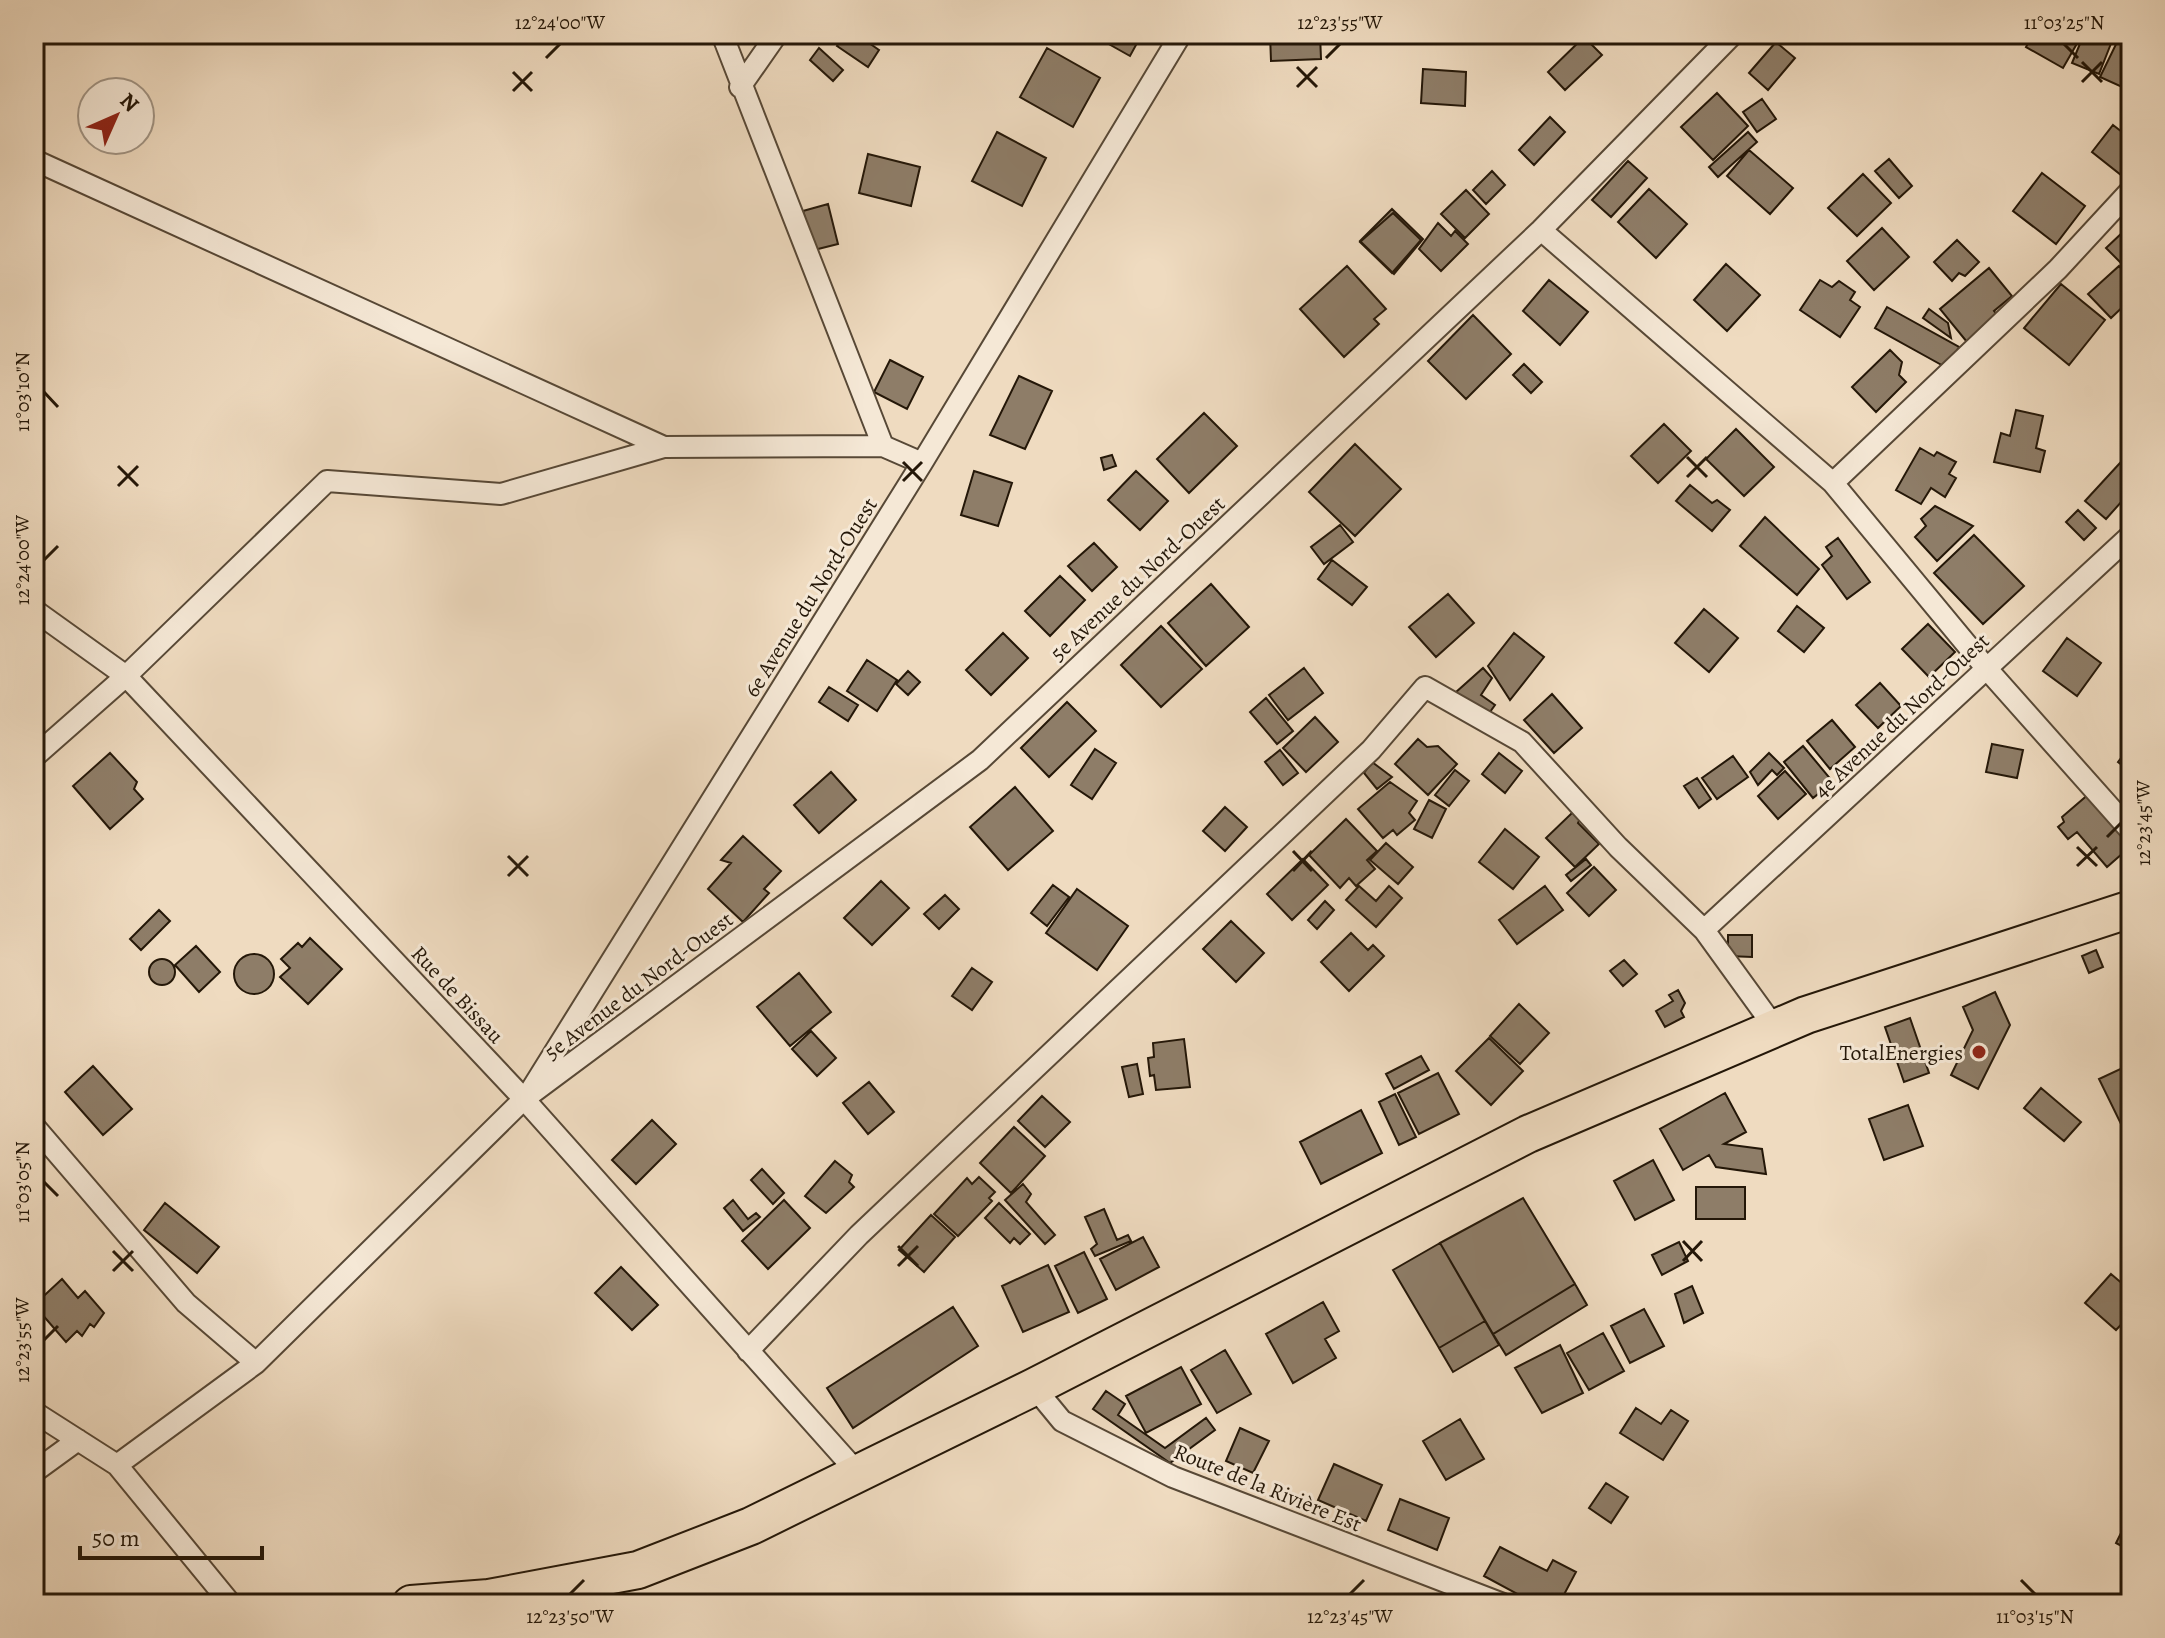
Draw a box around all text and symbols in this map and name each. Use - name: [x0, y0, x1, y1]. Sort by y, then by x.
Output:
- text: 12°24'00"W: [515, 9, 606, 36]
- text: 12°23'55"W: [1297, 9, 1383, 36]
- text: 11°03'25"N: [2024, 9, 2104, 36]
- north arrow: [76, 76, 156, 156]
- text: N: [113, 86, 146, 119]
- text: 11°03'10"N: [9, 352, 36, 432]
- street label: 5e Avenue du Nord-Ouest: [1044, 490, 1232, 668]
- street label: 6e Avenue du Nord-Ouest: [737, 492, 885, 703]
- text: 12°24'00"W: [9, 514, 36, 605]
- street label: 4e Avenue du Nord-Ouest: [1807, 626, 1996, 805]
- text: 12°23'45"W: [2130, 780, 2157, 866]
- street label: 5e Avenue du Nord-Ouest: [538, 905, 739, 1067]
- street label: Rue de Bissau: [404, 939, 511, 1050]
- place label: TotalEnergies: [1840, 1038, 1963, 1068]
- marker: TotalEnergies: [1970, 1043, 1988, 1061]
- text: 11°03'05"N: [9, 1141, 36, 1223]
- text: 12°23'55"W: [9, 1297, 36, 1383]
- street label: Route de la Rivière Est: [1169, 1437, 1366, 1539]
- scale bar: [80, 1510, 262, 1560]
- text: 50 m: [92, 1522, 140, 1554]
- text: 12°23'50"W: [526, 1603, 614, 1630]
- text: 12°23'45"W: [1307, 1603, 1393, 1630]
- text: 11°03'15"N: [1996, 1603, 2074, 1630]

